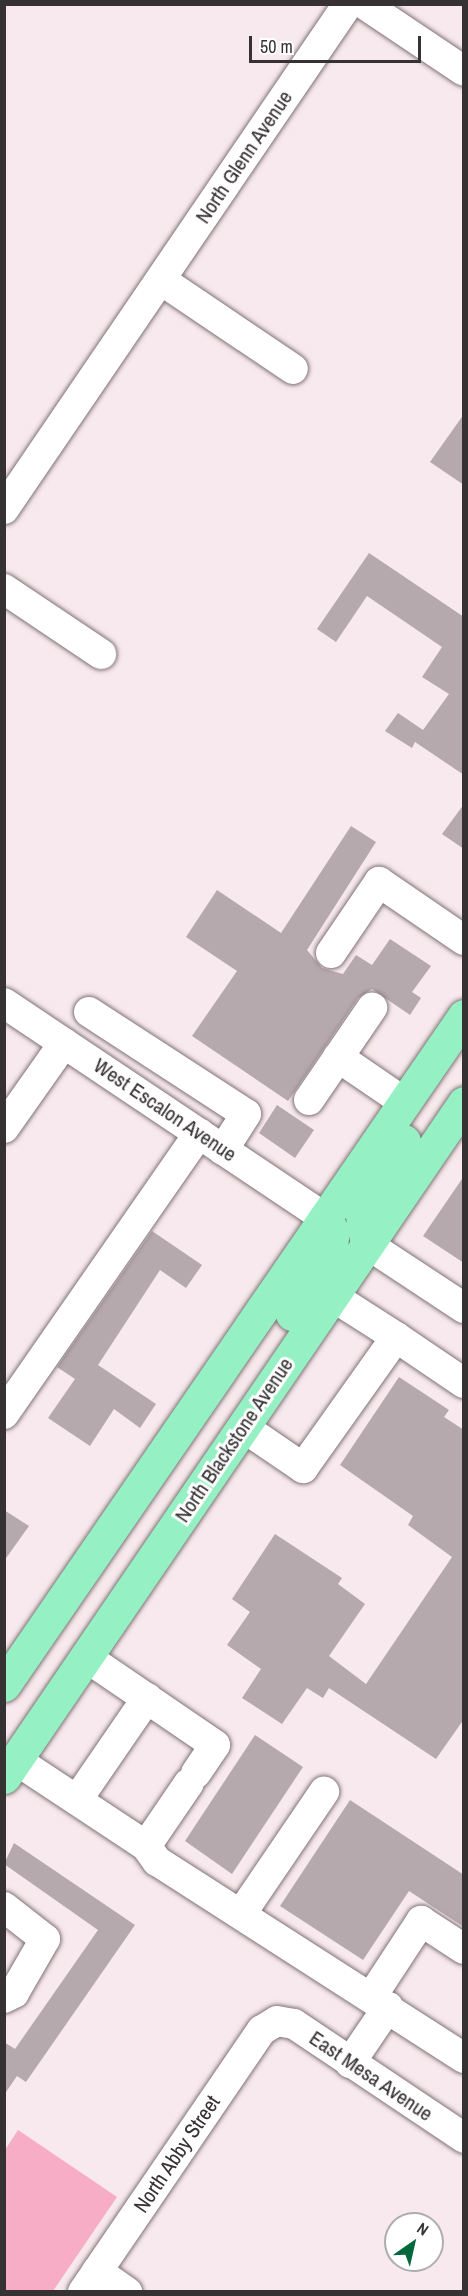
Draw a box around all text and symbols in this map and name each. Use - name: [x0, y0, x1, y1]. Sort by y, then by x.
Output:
- scale bar: [252, 24, 424, 62]
- text: 50 m: [260, 34, 293, 59]
- street label: North Glenn Avenue: [190, 85, 298, 229]
- street label: West Escalon Avenue: [88, 1053, 242, 1167]
- street label: North Blackstone Avenue: [169, 1353, 299, 1527]
- street label: East Mesa Avenue: [304, 2025, 438, 2127]
- street label: North Abby Street: [128, 2090, 226, 2218]
- north arrow: [384, 2212, 444, 2272]
- text: N: [413, 2217, 433, 2241]

